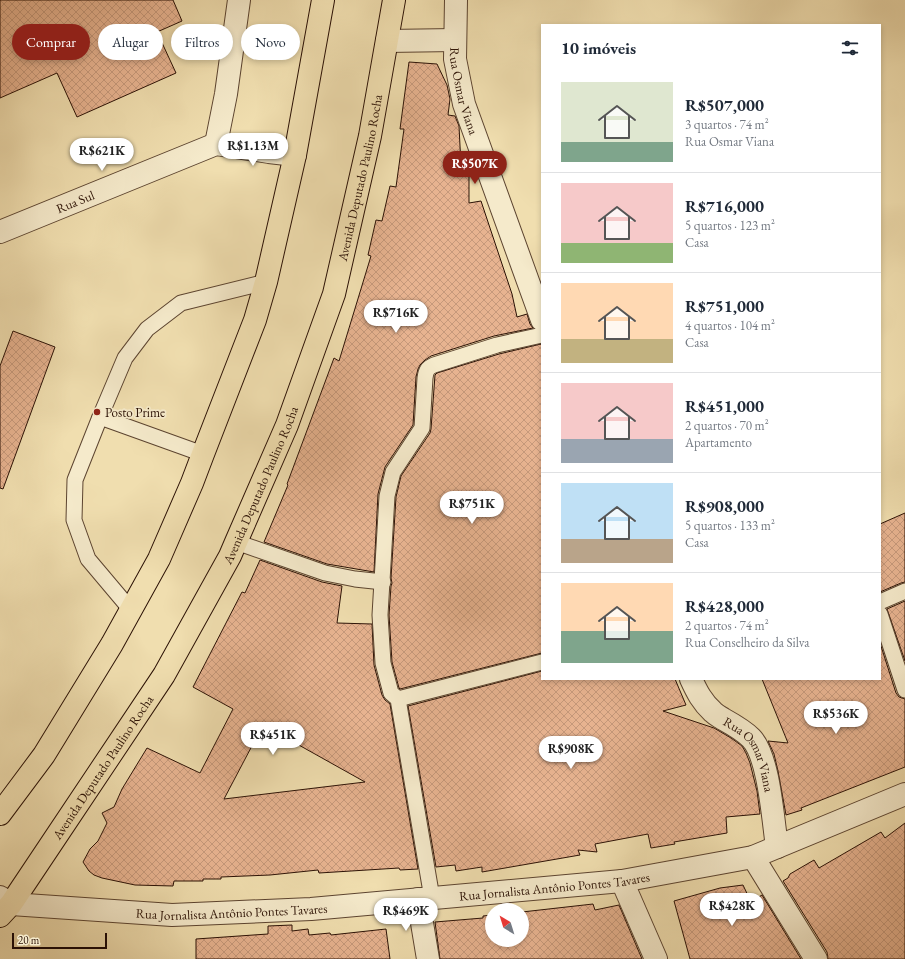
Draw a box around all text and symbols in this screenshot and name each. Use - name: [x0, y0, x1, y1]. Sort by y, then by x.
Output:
- chip: Comprar: [12, 24, 90, 60]
- chip: Alugar: [98, 24, 163, 60]
- chip: Filtros: [171, 24, 233, 60]
- chip: Novo: [241, 24, 300, 60]
- text: 10 imóveis: [561, 37, 636, 59]
- icon: filters: [839, 37, 861, 59]
- street label: Rua Osmar Viana: [446, 47, 483, 138]
- street label: Avenida Deputado Paulino Rocha: [334, 92, 386, 264]
- text: R$507,000: [685, 94, 764, 116]
- icon: home: [593, 98, 641, 146]
- text: 3 quartos · 74 m²: [685, 116, 769, 133]
- pin: R$1.13M: [216, 133, 290, 167]
- text: Rua Osmar Viana: [685, 133, 774, 150]
- text: R$1.13M: [227, 137, 279, 154]
- pin: R$621K: [69, 138, 135, 172]
- text: R$621K: [79, 142, 125, 159]
- pin: R$507K: [442, 151, 508, 185]
- text: R$507K: [452, 155, 498, 172]
- street label: Rua Sul: [53, 186, 97, 217]
- text: R$716,000: [685, 195, 764, 217]
- icon: home: [593, 199, 641, 247]
- text: 5 quartos · 123 m²: [685, 217, 775, 234]
- text: Casa: [685, 234, 709, 251]
- text: R$751,000: [685, 295, 764, 317]
- icon: home: [593, 299, 641, 347]
- pin: R$716K: [363, 300, 429, 334]
- text: R$716K: [373, 304, 419, 321]
- text: 4 quartos · 104 m²: [685, 317, 775, 334]
- text: Casa: [685, 334, 709, 351]
- text: R$451,000: [685, 395, 764, 417]
- icon: home: [593, 399, 641, 447]
- street label: Avenida Deputado Paulino Rocha: [219, 403, 302, 568]
- place label: Posto Prime: [105, 404, 165, 421]
- marker: Posto Prime: [92, 407, 102, 417]
- text: 2 quartos · 70 m²: [685, 417, 769, 434]
- text: Apartamento: [685, 434, 752, 451]
- pin: R$751K: [439, 491, 505, 525]
- text: R$751K: [449, 495, 495, 512]
- text: R$908,000: [685, 495, 764, 517]
- icon: home: [593, 499, 641, 547]
- text: 5 quartos · 133 m²: [685, 517, 775, 534]
- text: Casa: [685, 534, 709, 551]
- text: R$428,000: [685, 595, 764, 617]
- icon: home: [593, 599, 641, 647]
- text: 2 quartos · 74 m²: [685, 617, 769, 634]
- text: Rua Conselheiro da Silva: [685, 634, 810, 651]
- street label: Avenida Deputado Paulino Rocha: [48, 691, 158, 844]
- pin: R$536K: [803, 701, 869, 735]
- text: R$536K: [813, 705, 859, 722]
- street label: Rua Osmar Viana: [720, 713, 778, 794]
- pin: R$451K: [240, 722, 306, 756]
- text: R$451K: [250, 726, 296, 743]
- pin: R$908K: [538, 736, 604, 770]
- text: R$908K: [548, 740, 594, 757]
- street label: Rua Jornalista Antônio Pontes Tavares: [458, 868, 651, 905]
- pin: R$428K: [699, 893, 765, 927]
- text: R$428K: [709, 897, 755, 914]
- pin: R$469K: [373, 898, 439, 932]
- street label: Rua Jornalista Antônio Pontes Tavares: [135, 900, 328, 924]
- text: R$469K: [383, 902, 429, 919]
- north arrow: [485, 903, 529, 947]
- map controls: [485, 903, 529, 947]
- scale bar: [12, 931, 107, 950]
- text: 20 m: [18, 933, 39, 947]

